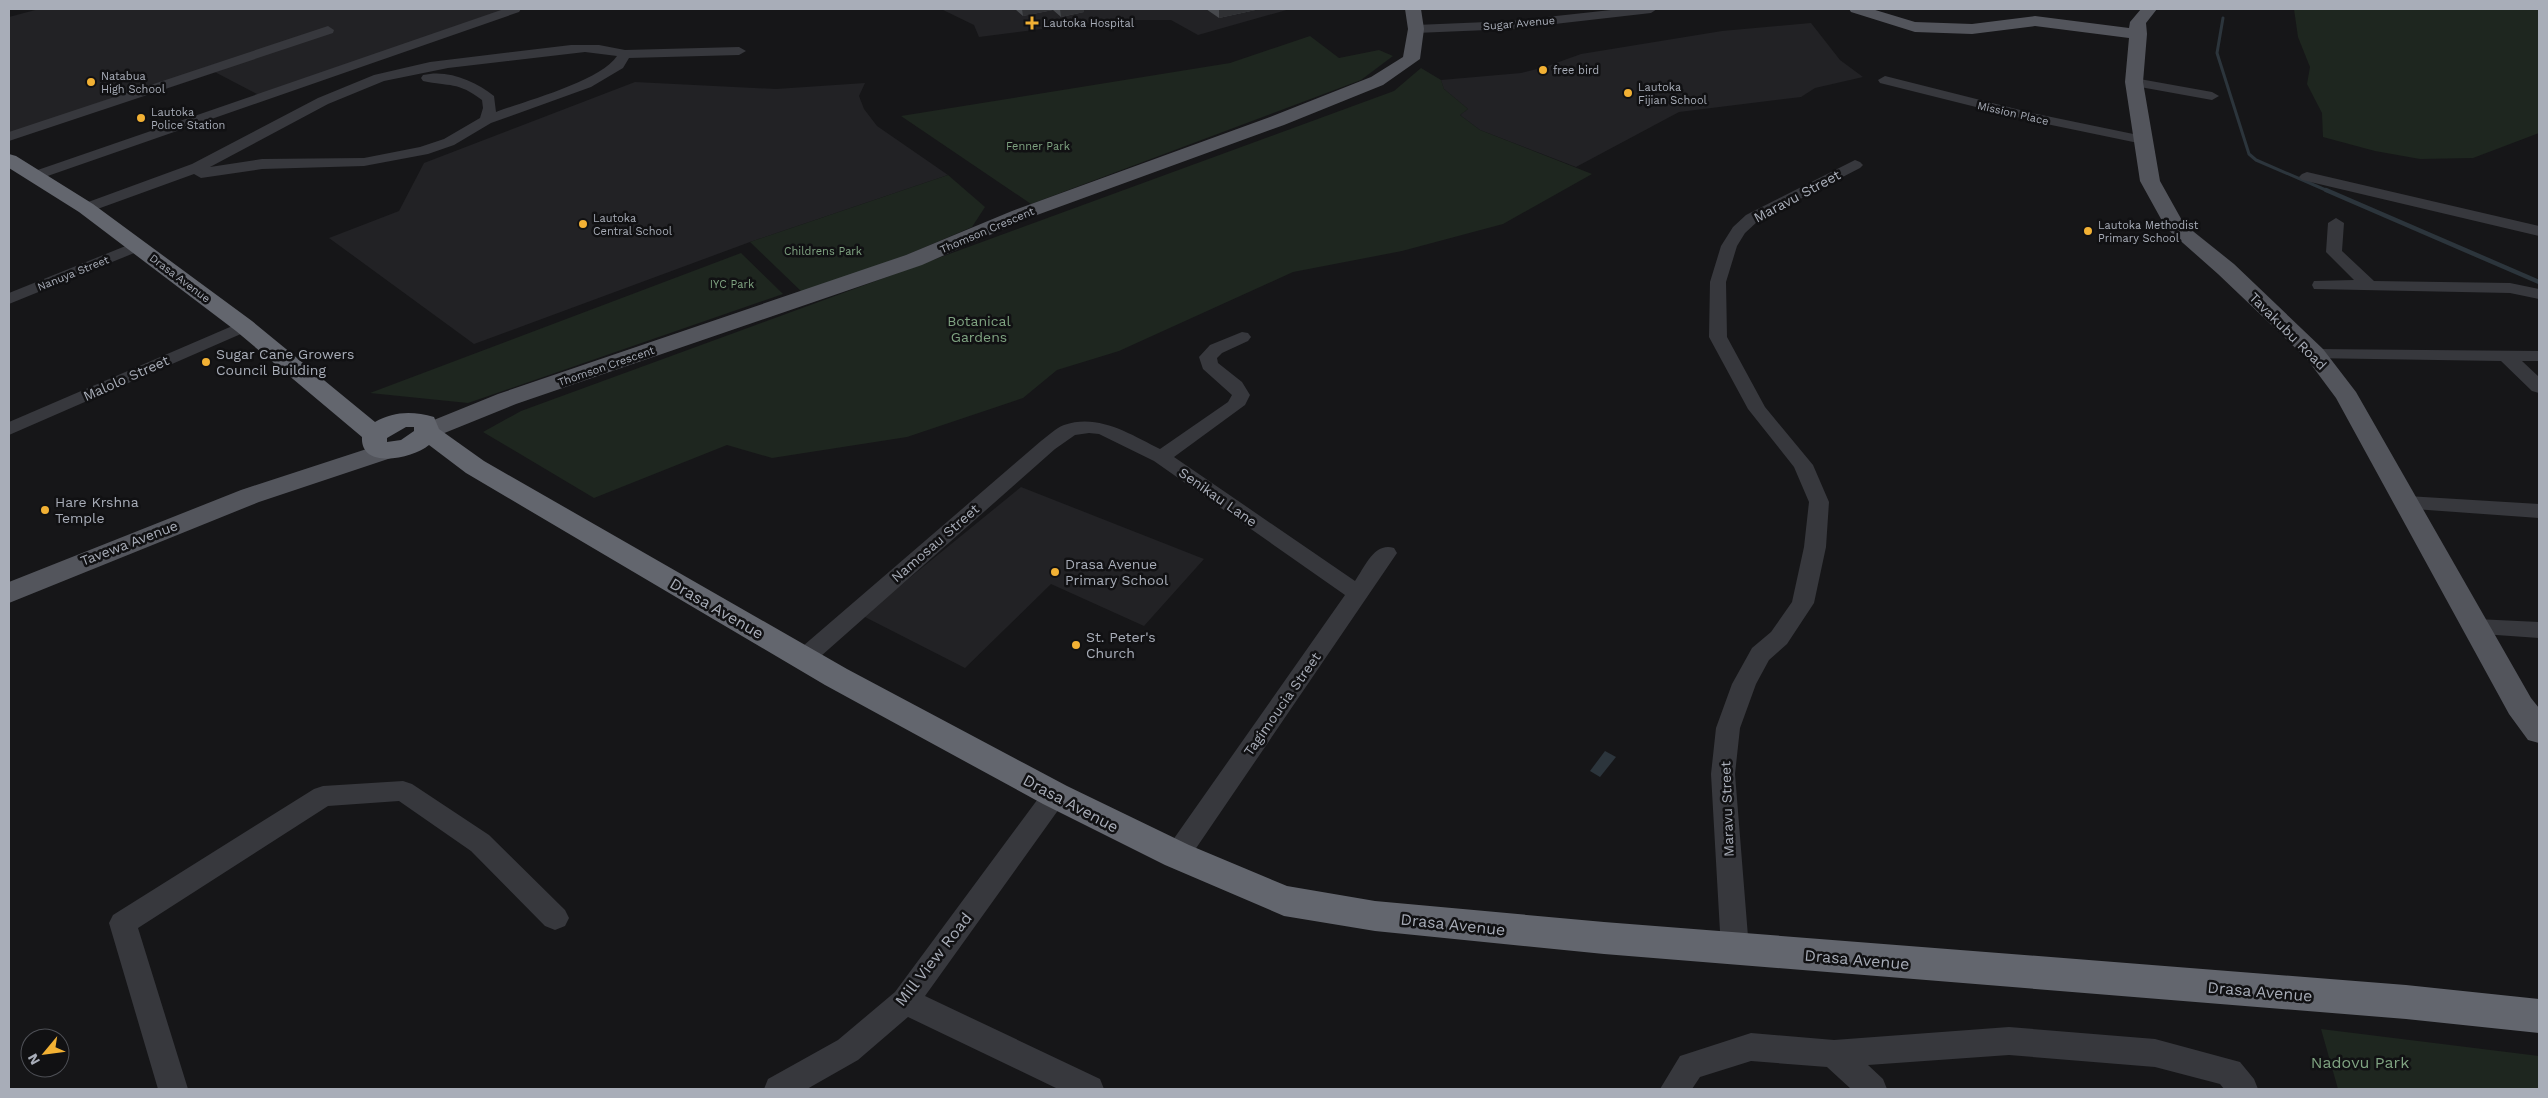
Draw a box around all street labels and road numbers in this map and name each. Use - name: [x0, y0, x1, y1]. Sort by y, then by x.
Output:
- street label: Sugar Avenue: [1482, 14, 1556, 33]
- street label: Mission Place: [1976, 99, 2050, 128]
- street label: Maravu Street: [1751, 166, 1843, 226]
- street label: Thomson Crescent: [938, 205, 1037, 256]
- street label: Drasa Avenue: [147, 251, 213, 305]
- street label: Nanuya Street: [35, 253, 111, 294]
- street label: Tavakubu Road: [2246, 289, 2330, 373]
- street label: Thomson Crescent: [556, 344, 656, 389]
- street label: Malolo Street: [81, 352, 171, 404]
- street label: Senikau Lane: [1176, 464, 1260, 530]
- street label: Namosau Street: [888, 501, 982, 585]
- street label: Tavewa Avenue: [78, 517, 180, 569]
- street label: Drasa Avenue: [666, 574, 767, 643]
- street label: Tagimoucia Street: [1240, 649, 1324, 759]
- street label: Maravu Street: [1717, 761, 1737, 857]
- street label: Drasa Avenue: [1020, 770, 1122, 837]
- street label: Mill View Road: [891, 909, 976, 1010]
- street label: Drasa Avenue: [1400, 910, 1506, 939]
- street label: Drasa Avenue: [1804, 945, 1910, 974]
- street label: Drasa Avenue: [2207, 977, 2313, 1006]

